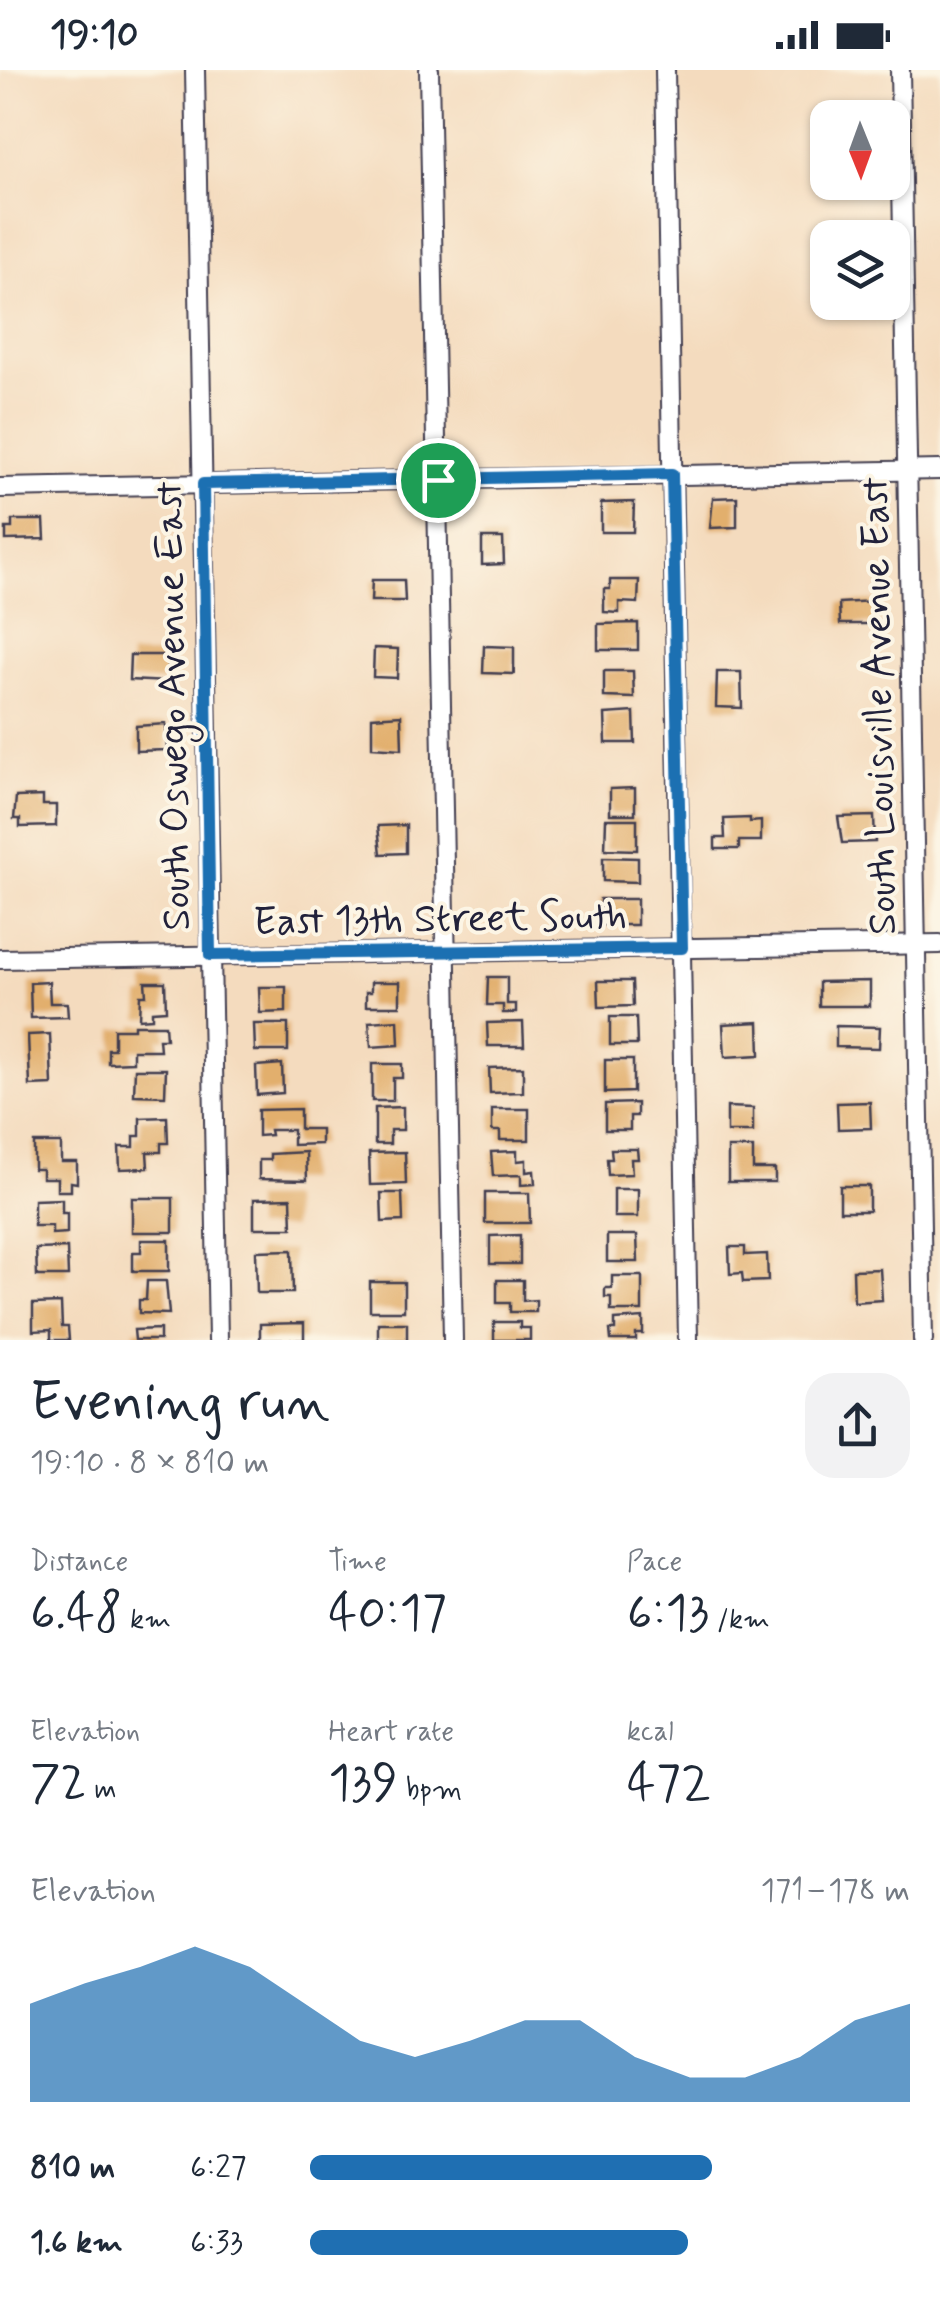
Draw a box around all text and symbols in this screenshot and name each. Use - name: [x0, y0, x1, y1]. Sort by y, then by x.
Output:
- text: 19:10: [50, 11, 139, 60]
- north arrow: [810, 100, 910, 200]
- map controls: [810, 100, 910, 320]
- button: layers: [810, 220, 910, 320]
- pin: [396, 438, 481, 523]
- icon: arrive: [411, 453, 466, 508]
- street label: South Louisville Avenue East: [850, 476, 910, 935]
- street label: South Oswego Avenue East: [144, 480, 207, 931]
- street label: East 13th Street South: [253, 891, 627, 949]
- text: Evening run: [30, 1368, 330, 1440]
- button: share: [805, 1373, 910, 1478]
- text: 19:10 · 8 × 810 m: [30, 1442, 269, 1484]
- text: Distance: [30, 1544, 128, 1581]
- text: Time: [328, 1544, 387, 1581]
- text: Pace: [627, 1544, 682, 1581]
- text: 6.48: [30, 1581, 123, 1647]
- text: 40:17: [328, 1581, 447, 1647]
- text: 6:13: [627, 1581, 709, 1647]
- text: km: [123, 1602, 171, 1639]
- text: /km: [709, 1602, 770, 1639]
- text: Elevation: [30, 1714, 140, 1751]
- text: Heart rate: [328, 1714, 454, 1751]
- text: kcal: [627, 1714, 674, 1751]
- text: 72: [30, 1751, 87, 1817]
- text: 139: [328, 1751, 398, 1817]
- text: 472: [627, 1751, 711, 1817]
- text: m: [87, 1772, 117, 1809]
- text: bpm: [398, 1772, 462, 1809]
- text: Elevation: [30, 1870, 156, 1912]
- text: 171–178 m: [761, 1870, 910, 1912]
- text: 810 m: [30, 2147, 115, 2189]
- text: 6:27: [190, 2147, 247, 2189]
- text: 1.6 km: [30, 2222, 123, 2264]
- text: 6:33: [190, 2222, 243, 2264]

